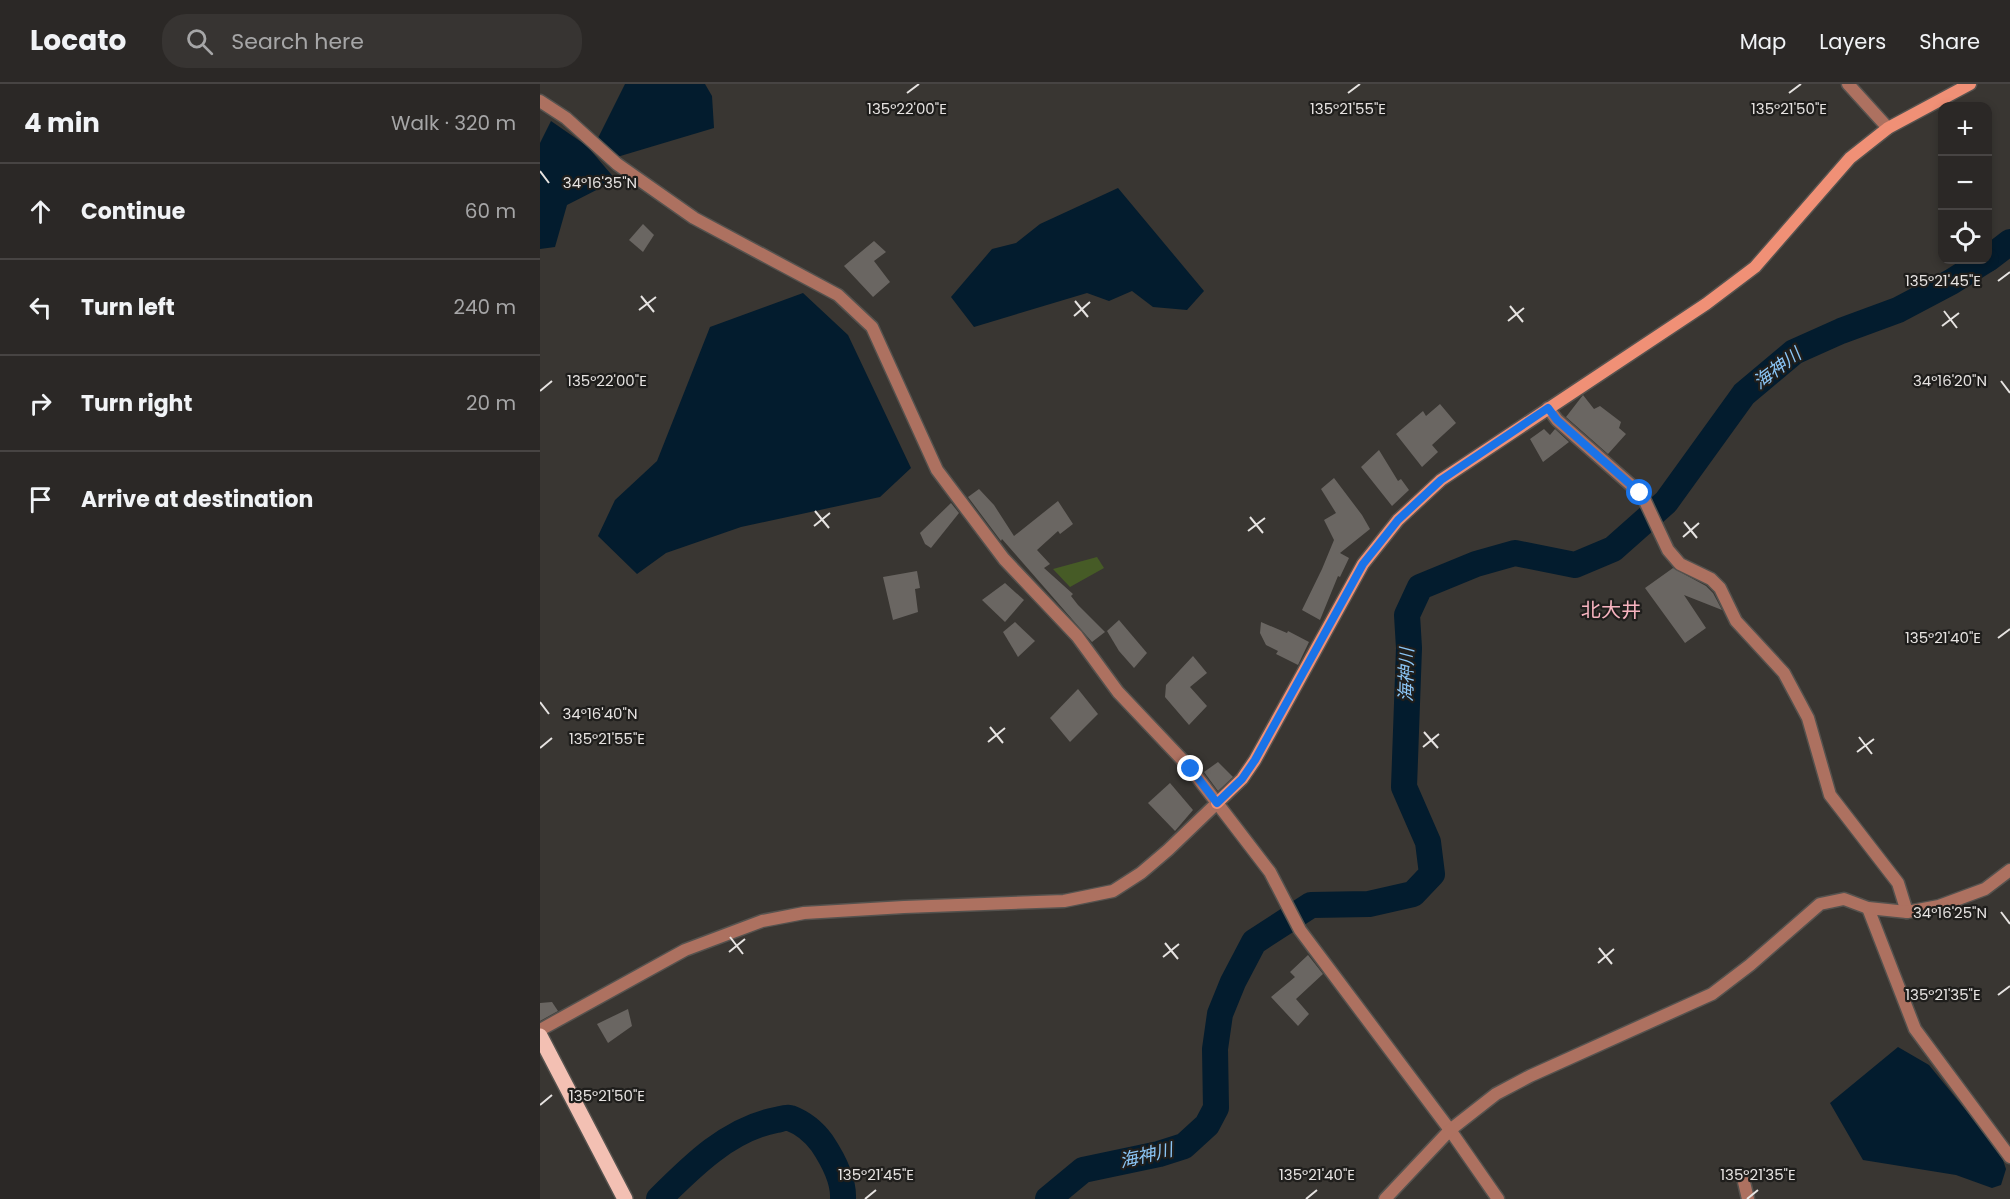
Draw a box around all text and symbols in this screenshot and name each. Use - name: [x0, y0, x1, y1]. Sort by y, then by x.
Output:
- search box: [162, 14, 582, 68]
- text: Locato: [30, 21, 126, 60]
- icon: search: [183, 25, 216, 58]
- text: Search here: [231, 26, 364, 57]
- text: Map: [1740, 27, 1786, 56]
- text: Layers: [1819, 27, 1886, 56]
- text: Share: [1919, 27, 1980, 56]
- text: 135°22'00"E: [867, 98, 947, 119]
- text: 135°21'55"E: [1310, 98, 1386, 119]
- text: 135°21'50"E: [1751, 98, 1827, 119]
- map controls: [1938, 102, 1992, 264]
- button: +: [1938, 102, 1992, 156]
- text: 4 min: [24, 105, 100, 141]
- text: Walk · 320 m: [391, 109, 516, 137]
- button: −: [1938, 156, 1992, 210]
- text: 34°16'35"N: [563, 172, 637, 193]
- icon: ahead: [24, 195, 57, 228]
- text: Continue: [81, 196, 185, 227]
- text: 60 m: [465, 197, 516, 225]
- button: locate: [1938, 210, 1992, 264]
- text: 135°21'45"E: [1905, 270, 1981, 291]
- icon: left: [24, 291, 57, 324]
- text: Turn left: [81, 292, 175, 323]
- text: 240 m: [453, 293, 516, 321]
- water label: 海神川: [1748, 341, 1808, 394]
- text: 135°22'00"E: [567, 370, 647, 391]
- text: 34°16'20"N: [1913, 370, 1987, 391]
- icon: right: [24, 387, 57, 420]
- text: Turn right: [81, 388, 192, 419]
- text: 20 m: [466, 389, 516, 417]
- route start: [1626, 479, 1652, 505]
- icon: arrive: [24, 483, 57, 516]
- text: Arrive at destination: [81, 484, 313, 515]
- district label: 北大井: [1581, 596, 1641, 624]
- text: 135°21'40"E: [1905, 627, 1981, 648]
- water label: 海神川: [1393, 646, 1419, 702]
- text: 34°16'40"N: [563, 703, 637, 724]
- text: 135°21'55"E: [569, 728, 645, 749]
- route end: [1177, 755, 1203, 781]
- text: 34°16'25"N: [1913, 902, 1987, 923]
- text: 135°21'35"E: [1905, 984, 1981, 1005]
- text: 135°21'50"E: [569, 1085, 645, 1106]
- water label: 海神川: [1117, 1136, 1177, 1173]
- text: 135°21'45"E: [838, 1164, 914, 1185]
- text: 135°21'40"E: [1279, 1164, 1355, 1185]
- text: 135°21'35"E: [1720, 1164, 1796, 1185]

